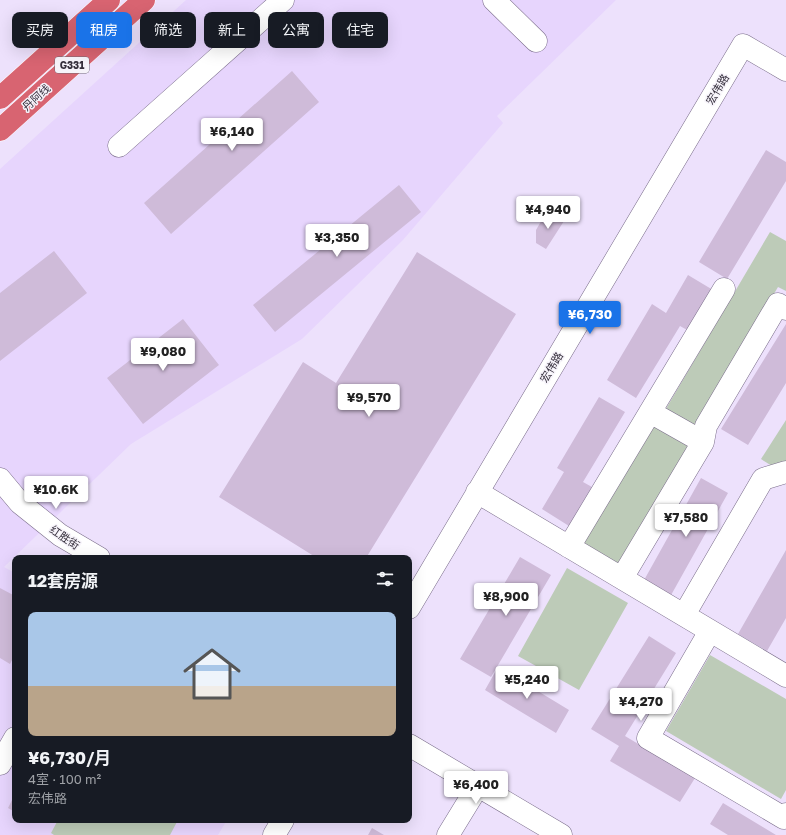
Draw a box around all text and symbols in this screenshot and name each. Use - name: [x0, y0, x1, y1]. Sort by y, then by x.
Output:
- chip: 买房: [12, 12, 68, 48]
- chip: 租房: [76, 12, 132, 48]
- chip: 筛选: [140, 12, 196, 48]
- chip: 新上: [204, 12, 260, 48]
- chip: 公寓: [268, 12, 324, 48]
- chip: 住宅: [332, 12, 388, 48]
- road number: G331: [55, 57, 89, 73]
- street label: 宏伟路: [703, 72, 731, 106]
- street label: 丹阿线: [19, 81, 53, 113]
- pin: ¥6,140: [199, 118, 265, 152]
- text: ¥6,140: [210, 123, 254, 139]
- pin: ¥4,940: [515, 196, 581, 230]
- text: ¥4,940: [525, 201, 571, 217]
- pin: ¥3,350: [304, 224, 370, 258]
- text: ¥3,350: [315, 229, 359, 245]
- pin: ¥6,730: [557, 301, 623, 335]
- text: ¥6,730: [568, 306, 612, 322]
- pin: ¥9,080: [130, 338, 196, 372]
- text: ¥9,080: [140, 343, 186, 359]
- street label: 宏伟路: [537, 350, 565, 384]
- pin: ¥9,570: [336, 384, 402, 418]
- text: ¥9,570: [347, 389, 391, 405]
- pin: ¥10.6K: [23, 476, 89, 510]
- text: ¥10.6K: [33, 481, 79, 497]
- pin: ¥7,580: [653, 504, 719, 538]
- text: ¥7,580: [664, 509, 708, 525]
- street label: 红胜街: [48, 522, 82, 552]
- icon: filters: [374, 568, 396, 590]
- text: 12套房源: [28, 570, 98, 591]
- pin: ¥8,900: [473, 583, 539, 617]
- text: ¥8,900: [483, 588, 529, 604]
- icon: home: [176, 638, 248, 710]
- pin: ¥5,240: [494, 666, 560, 700]
- text: ¥5,240: [504, 671, 550, 687]
- pin: ¥4,270: [608, 688, 674, 722]
- text: ¥4,270: [619, 693, 663, 709]
- text: ¥6,730/月: [28, 747, 111, 768]
- text: 4室 · 100 m²: [28, 771, 101, 787]
- pin: ¥6,400: [443, 771, 509, 805]
- text: ¥6,400: [453, 776, 499, 792]
- text: 宏伟路: [28, 790, 67, 806]

